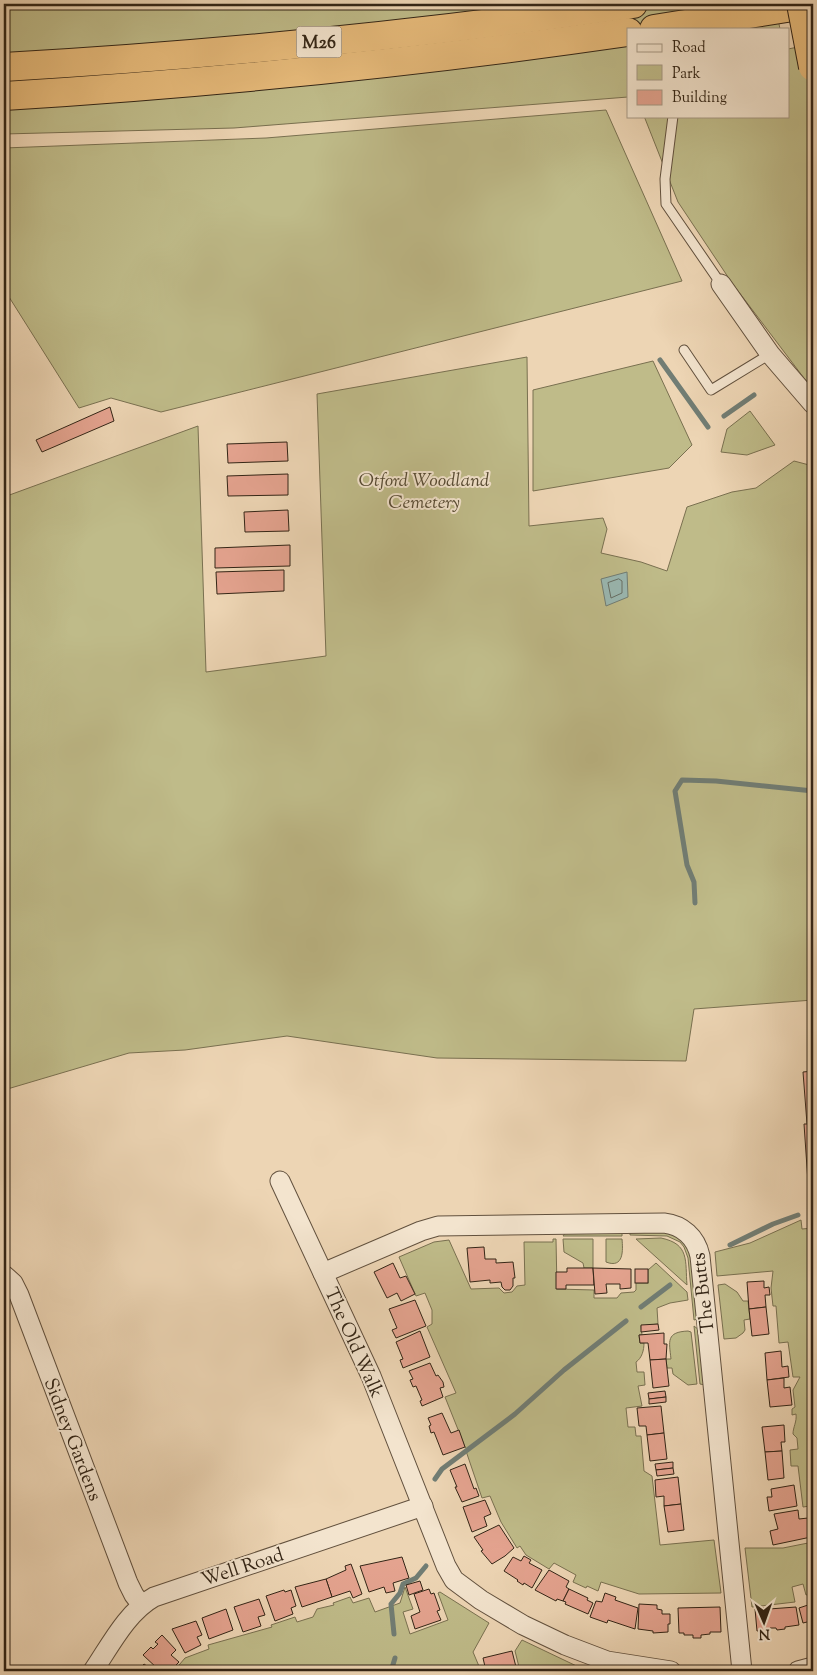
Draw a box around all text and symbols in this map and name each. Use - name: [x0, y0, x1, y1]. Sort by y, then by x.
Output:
- road number: M26: [296, 27, 342, 58]
- legend: [627, 28, 790, 118]
- text: Road: [672, 38, 706, 59]
- text: Park: [672, 64, 701, 85]
- text: Building: [672, 88, 727, 109]
- park label: Otford Woodland Cemetery: [358, 468, 490, 517]
- street label: The Butts: [686, 1251, 723, 1334]
- street label: The Old Walk: [316, 1284, 389, 1403]
- street label: Sidney Gardens: [36, 1374, 108, 1505]
- street label: Well Road: [198, 1542, 288, 1594]
- north arrow: [740, 1598, 790, 1648]
- text: N: [758, 1623, 770, 1643]

